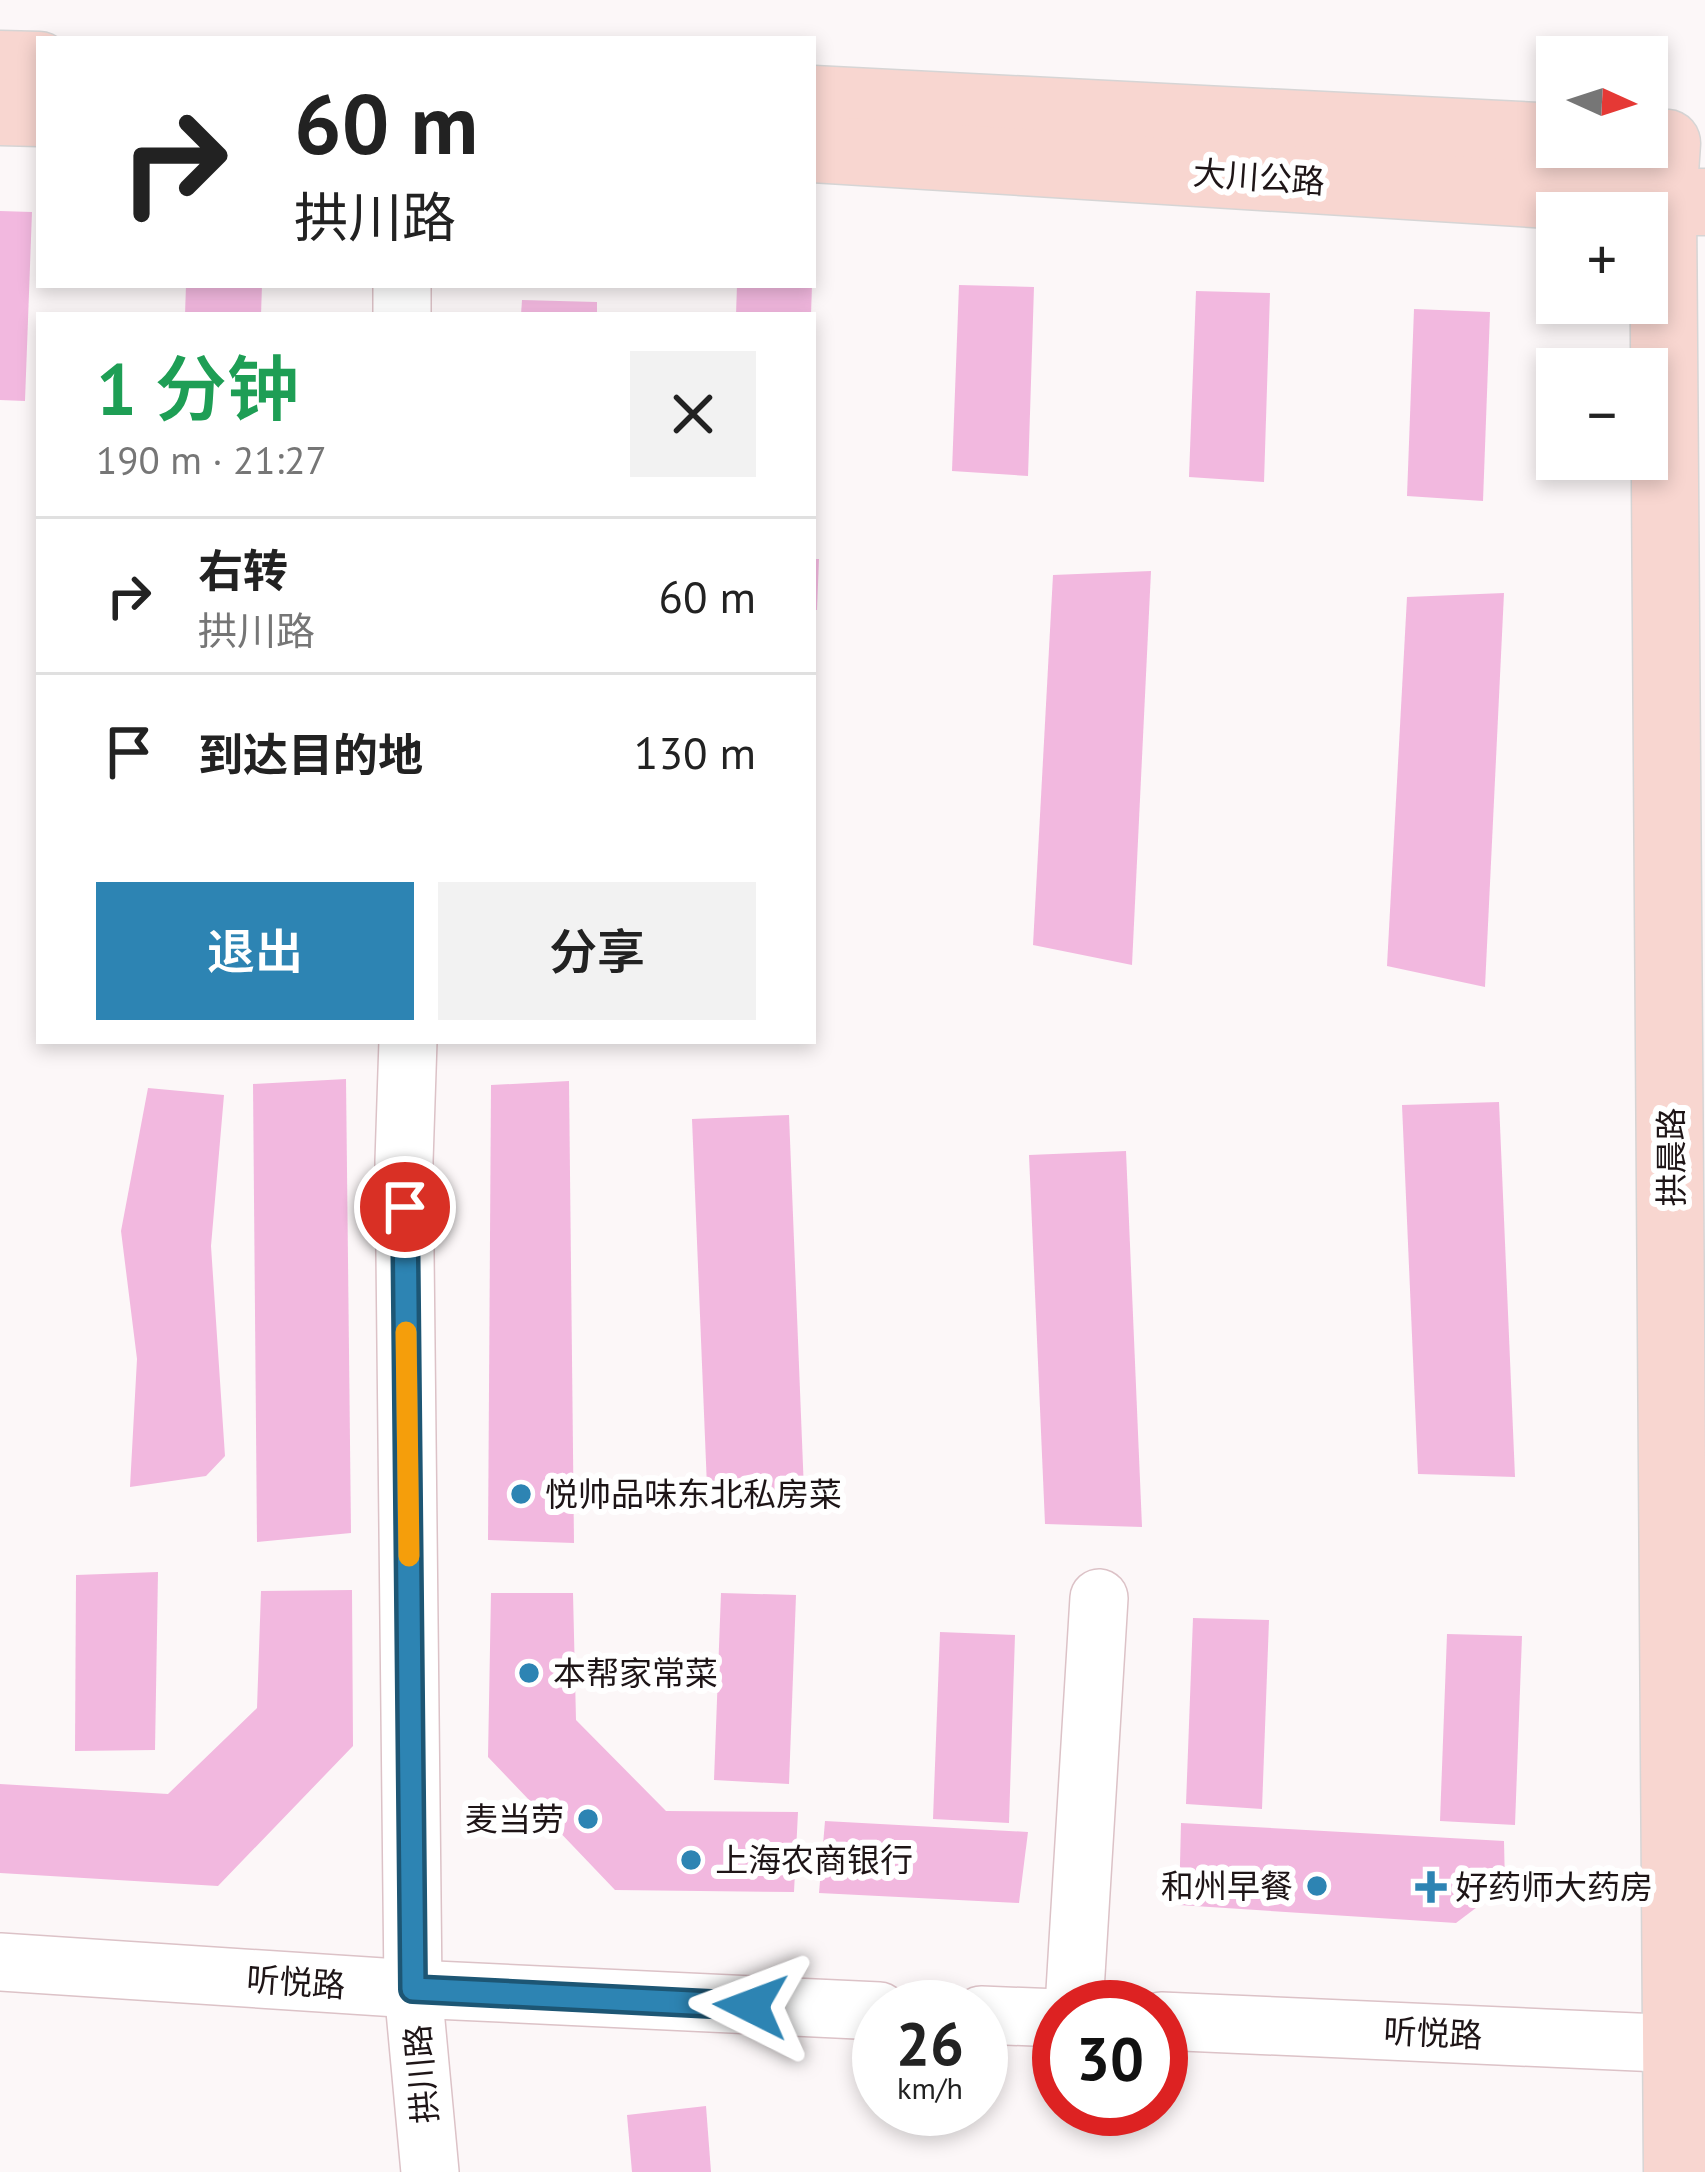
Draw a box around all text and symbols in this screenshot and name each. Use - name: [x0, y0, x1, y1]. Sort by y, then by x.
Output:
- north arrow: [1536, 36, 1668, 168]
- map controls: [1536, 36, 1668, 480]
- text: 60 m: [294, 68, 478, 177]
- icon: right: [96, 84, 252, 240]
- street label: 大川公路: [1192, 150, 1326, 203]
- text: 拱川路: [294, 182, 456, 252]
- button: +: [1536, 192, 1668, 324]
- text: 1 分钟: [96, 342, 299, 435]
- button: −: [1536, 348, 1668, 480]
- button: close: [630, 351, 756, 477]
- text: 190 m · 21:27: [96, 434, 327, 485]
- text: 右转: [198, 541, 288, 599]
- icon: right: [96, 563, 162, 629]
- text: 60 m: [658, 567, 756, 625]
- text: 拱川路: [198, 605, 315, 656]
- icon: arrive: [96, 719, 162, 785]
- text: 130 m: [634, 723, 756, 781]
- text: 到达目的地: [198, 725, 423, 783]
- button: 退出: [96, 882, 414, 1020]
- button: 分享: [438, 882, 756, 1020]
- street label: 拱晨路: [1649, 1108, 1692, 1207]
- pin: [354, 1156, 456, 1258]
- icon: arrive: [372, 1174, 438, 1240]
- place label: 悦帅品味东北私房菜: [545, 1472, 842, 1515]
- marker: 悦帅品味东北私房菜: [508, 1481, 534, 1507]
- place label: 本帮家常菜: [553, 1651, 718, 1694]
- marker: 本帮家常菜: [516, 1660, 542, 1686]
- place label: 麦当劳: [465, 1797, 564, 1840]
- marker: 麦当劳: [575, 1806, 601, 1832]
- place label: 上海农商银行: [715, 1838, 913, 1881]
- marker: 上海农商银行: [678, 1847, 704, 1873]
- place label: 和州早餐: [1161, 1864, 1293, 1907]
- place label: 好药师大药房: [1455, 1865, 1653, 1908]
- marker: 和州早餐: [1304, 1873, 1330, 1899]
- marker: 好药师大药房: [1418, 1874, 1444, 1900]
- position arrow: [688, 1943, 814, 2069]
- street label: 听悦路: [245, 1957, 347, 2006]
- speed limit sign: 30: [1032, 1980, 1188, 2136]
- text: 26: [896, 2004, 964, 2082]
- street label: 听悦路: [1382, 2008, 1484, 2057]
- street label: 拱川路: [395, 2023, 446, 2125]
- text: km/h: [897, 2068, 963, 2107]

